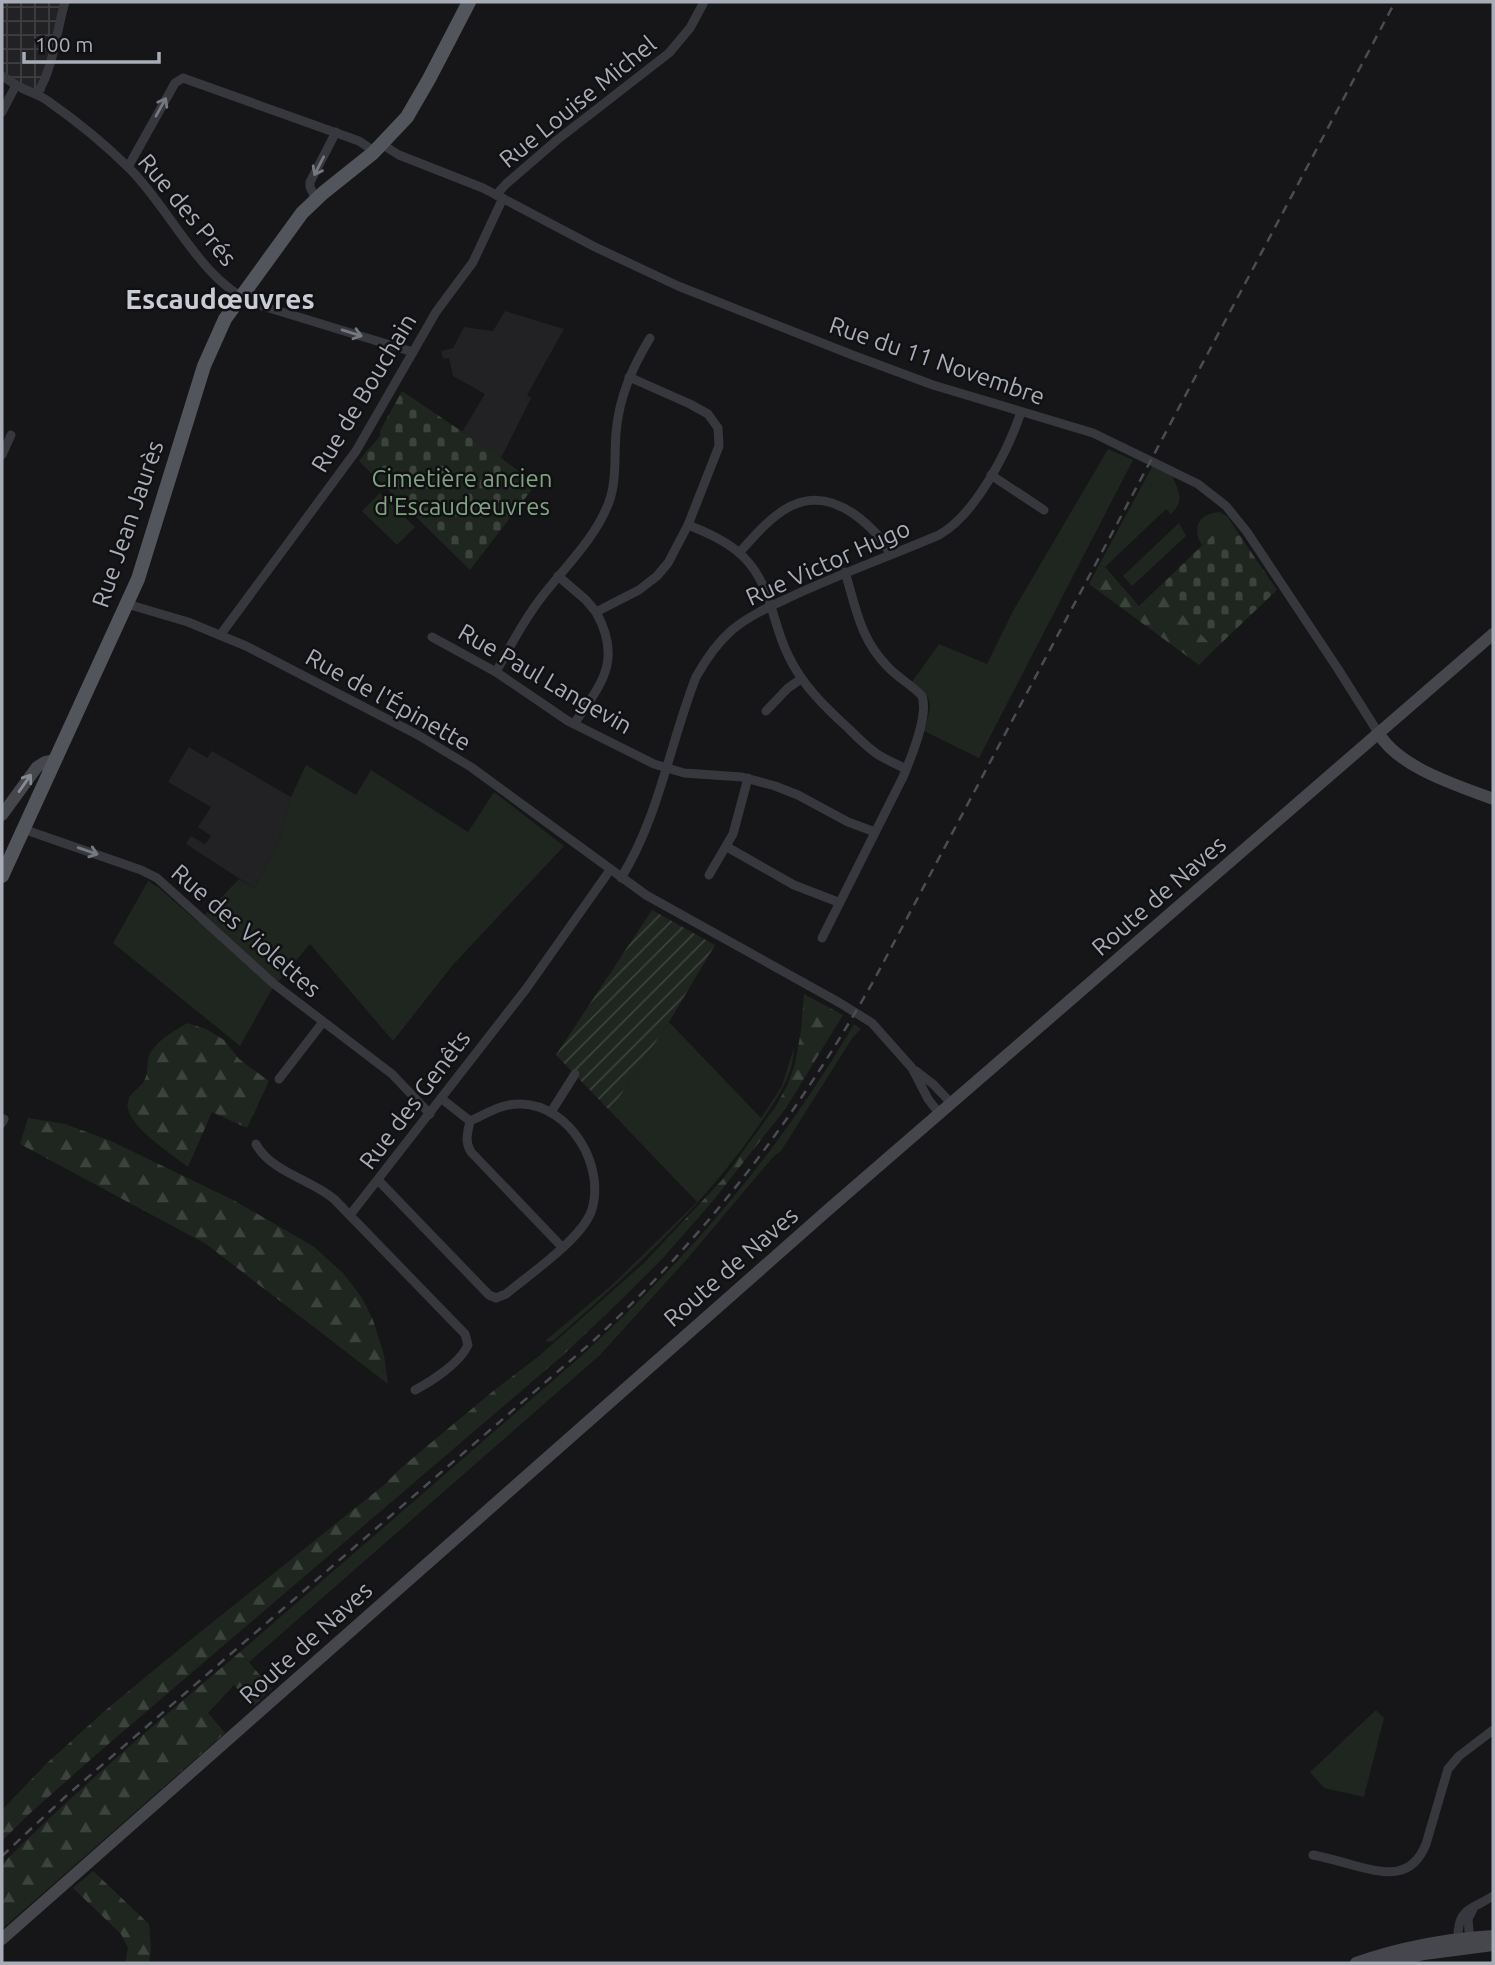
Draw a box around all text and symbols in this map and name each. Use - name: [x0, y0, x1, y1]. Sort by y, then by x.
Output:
- scale bar: [24, 21, 159, 65]
- street label: Rue Louise Michel: [494, 30, 661, 173]
- text: 100 m: [35, 32, 93, 56]
- one-way arrow: [154, 98, 168, 118]
- street label: Rue des Prés: [133, 148, 242, 271]
- one-way arrow: [311, 155, 325, 175]
- district label: Escaudœuvres: [125, 283, 315, 314]
- street label: Rue de Bouchain: [306, 309, 421, 477]
- street label: Rue du 11 Novembre: [826, 311, 1049, 410]
- one-way arrow: [340, 328, 362, 341]
- street label: Rue Jean Jaurès: [86, 437, 169, 611]
- park label: Cimetière ancien d'Escaudœuvres: [372, 465, 552, 520]
- street label: Rue Victor Hugo: [742, 514, 914, 611]
- street label: Rue Paul Langevin: [454, 618, 637, 739]
- street label: Rue de l'Épinette: [301, 642, 476, 756]
- one-way arrow: [18, 774, 32, 793]
- street label: Route de Naves: [1086, 830, 1231, 961]
- one-way arrow: [77, 845, 99, 858]
- street label: Rue des Violettes: [166, 859, 326, 1003]
- street label: Rue des Genêts: [354, 1025, 476, 1174]
- street label: Route de Naves: [658, 1201, 803, 1332]
- street label: Route de Naves: [234, 1576, 377, 1709]

